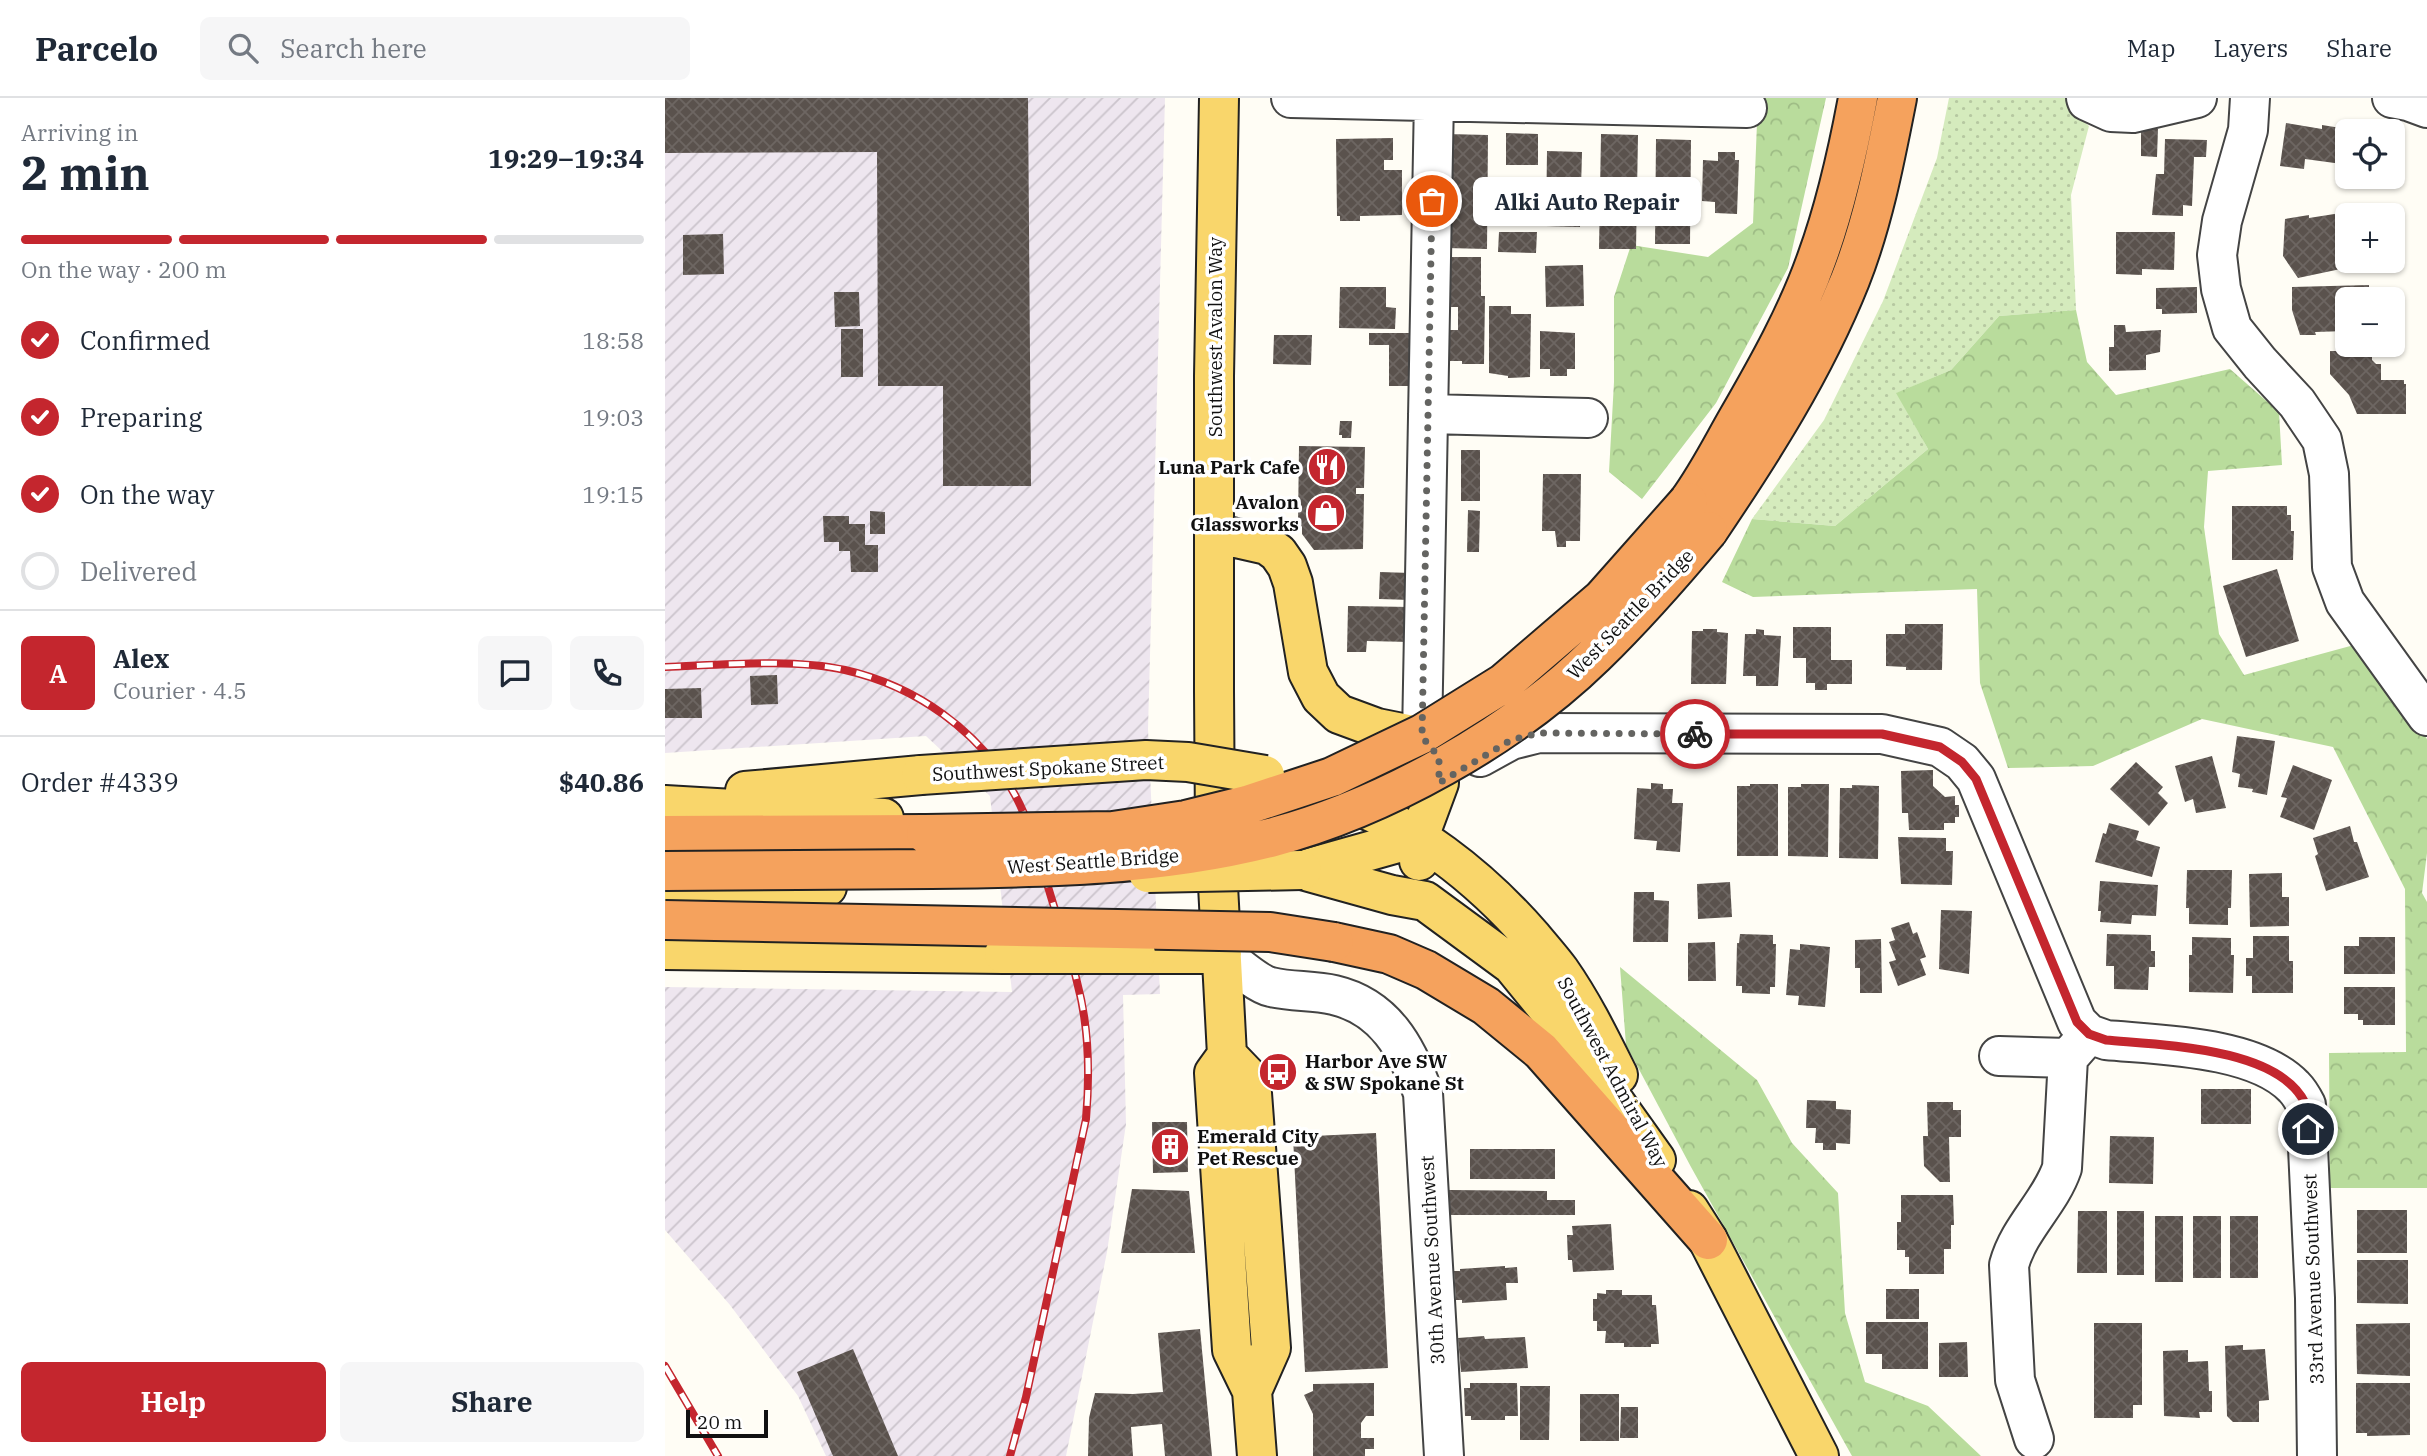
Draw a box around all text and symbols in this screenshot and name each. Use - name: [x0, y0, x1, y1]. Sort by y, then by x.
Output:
- search box: [200, 17, 690, 80]
- text: Parcelo: [35, 27, 158, 70]
- icon: search: [224, 29, 262, 67]
- text: Search here: [280, 31, 427, 65]
- text: Map: [2127, 32, 2175, 64]
- text: Layers: [2213, 32, 2288, 64]
- text: Share: [2326, 32, 2392, 64]
- text: Arriving in: [21, 117, 138, 147]
- map controls: [2335, 119, 2405, 357]
- button: locate: [2335, 119, 2405, 189]
- text: 19:29–19:34: [488, 141, 644, 175]
- text: 2 min: [21, 143, 150, 203]
- pin: [1402, 171, 1462, 231]
- callout: Alki Auto Repair: [1474, 176, 1701, 226]
- icon: bag: [1413, 182, 1451, 220]
- text: Alki Auto Repair: [1494, 186, 1680, 216]
- button: +: [2335, 203, 2405, 273]
- street label: Southwest Avalon Way: [1203, 236, 1227, 437]
- text: On the way · 200 m: [21, 254, 227, 284]
- button: −: [2335, 287, 2405, 357]
- icon: check: [21, 321, 59, 359]
- text: Confirmed: [80, 323, 211, 357]
- text: 18:58: [582, 325, 644, 355]
- icon: check: [21, 398, 59, 436]
- text: Preparing: [80, 400, 202, 434]
- text: 19:03: [582, 402, 644, 432]
- restaurant icon: Luna Park Cafe: [1306, 446, 1348, 488]
- place label: Luna Park Cafe: [1158, 455, 1300, 479]
- icon: check: [21, 475, 59, 513]
- text: On the way: [80, 477, 214, 511]
- text: 19:15: [582, 479, 644, 509]
- place label: Avalon Glassworks: [1190, 490, 1299, 536]
- shop icon: Avalon Glassworks: [1305, 492, 1347, 534]
- street label: West Seattle Bridge: [1562, 544, 1698, 684]
- text: Delivered: [80, 554, 197, 588]
- button: chat: [478, 636, 552, 710]
- button: phone: [570, 636, 644, 710]
- text: Alex: [113, 641, 169, 675]
- text: A: [49, 656, 67, 690]
- text: Courier · 4.5: [113, 675, 247, 705]
- courier: [1660, 699, 1730, 769]
- icon: bike: [1676, 715, 1714, 753]
- street label: Southwest Spokane Street: [931, 750, 1165, 786]
- text: Order #4339: [21, 765, 179, 799]
- text: $40.86: [559, 765, 644, 799]
- street label: West Seattle Bridge: [1006, 843, 1180, 879]
- street label: Southwest Admiral Way: [1553, 973, 1674, 1172]
- place label: Harbor Ave SW & SW Spokane St: [1305, 1049, 1464, 1095]
- bus stop icon: Harbor Ave SW & SW Spokane St: [1257, 1051, 1299, 1093]
- pin: [2278, 1099, 2338, 1159]
- icon: home: [2289, 1110, 2327, 1148]
- place label: Emerald City Pet Rescue: [1197, 1124, 1319, 1170]
- building icon: Emerald City Pet Rescue: [1149, 1126, 1191, 1168]
- street label: 30th Avenue Southwest: [1415, 1154, 1449, 1365]
- street label: 33rd Avenue Southwest: [2297, 1173, 2329, 1385]
- button: Help: [21, 1362, 326, 1442]
- button: Share: [340, 1362, 644, 1442]
- scale bar: [686, 1407, 768, 1439]
- text: 20 m: [697, 1410, 742, 1434]

